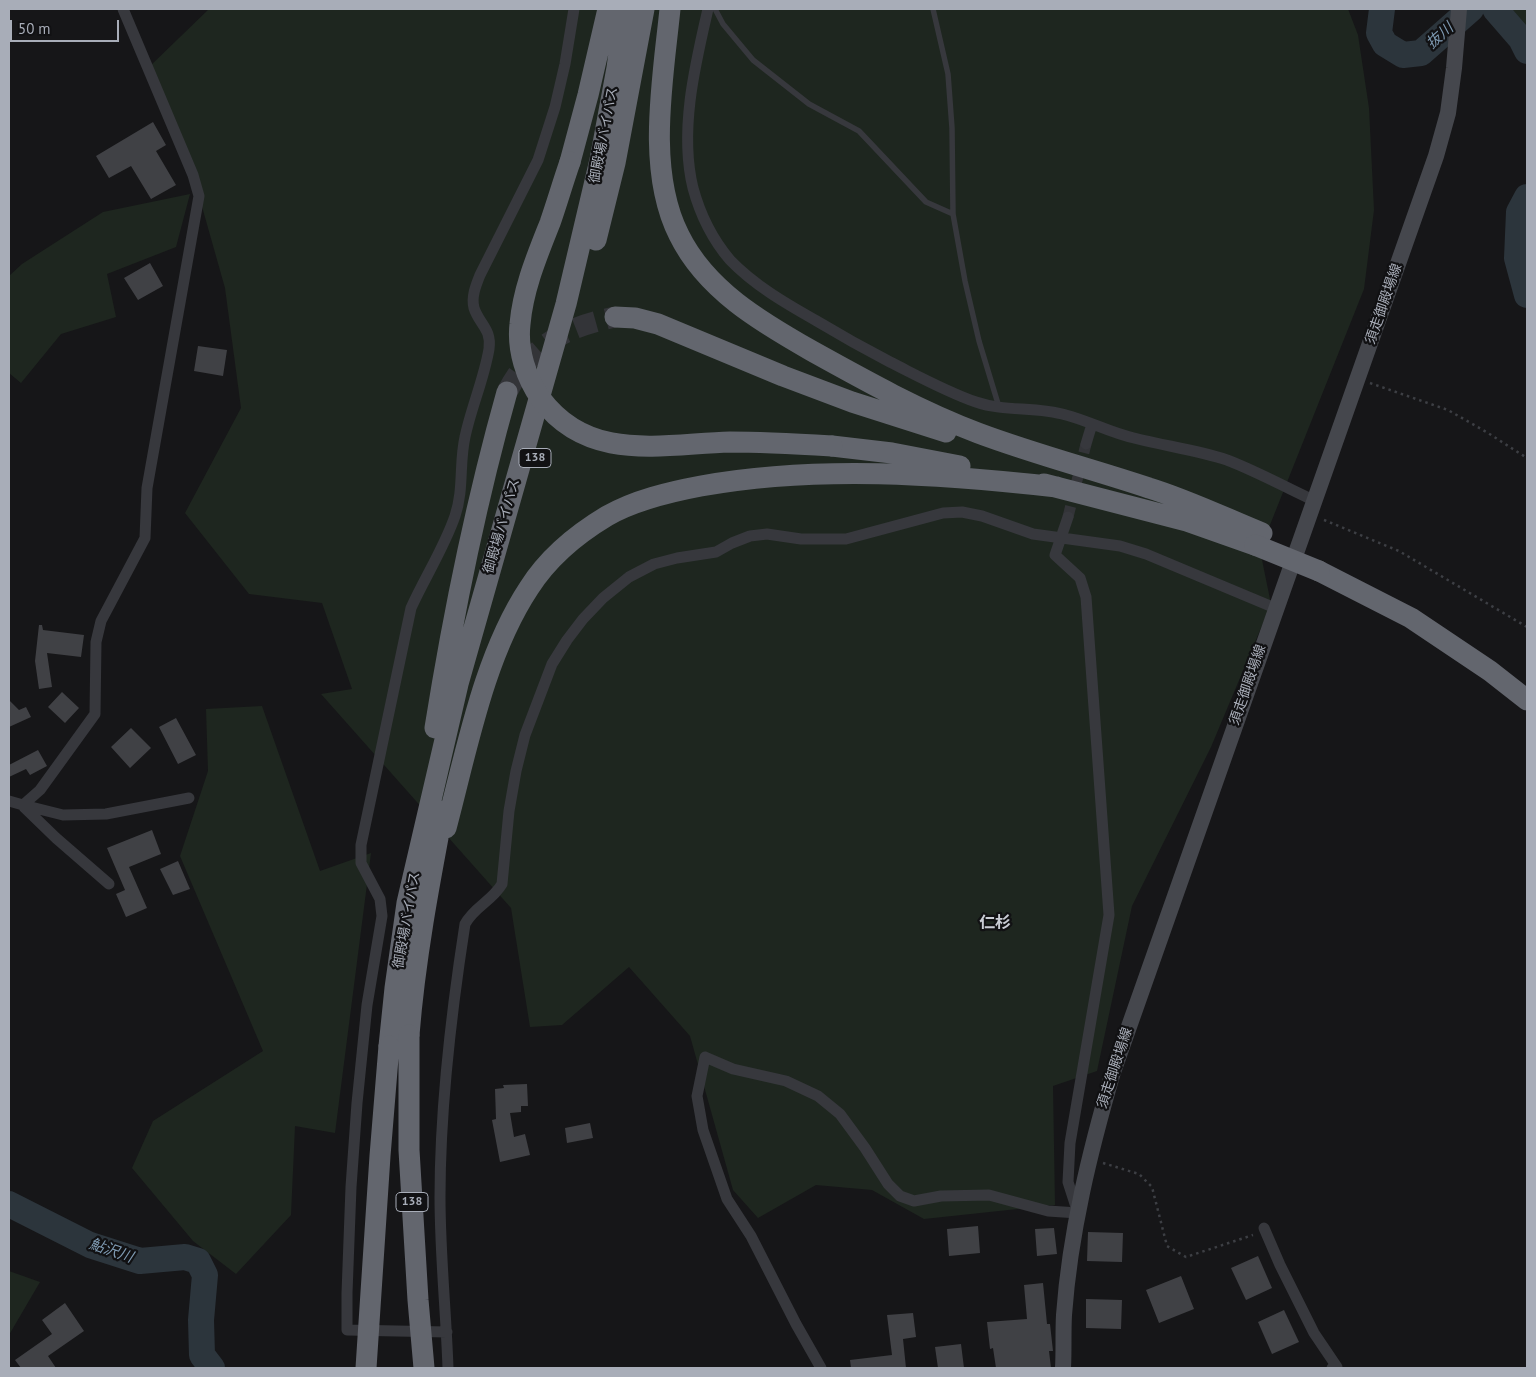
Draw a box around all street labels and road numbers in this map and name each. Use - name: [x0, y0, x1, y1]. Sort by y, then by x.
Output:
- street label: 御殿場バイパス: [586, 85, 622, 185]
- street label: 須走御殿場線: [1362, 262, 1406, 346]
- road number: 138: [519, 448, 551, 468]
- street label: 御殿場バイパス: [480, 477, 524, 575]
- street label: 須走御殿場線: [1226, 643, 1270, 727]
- street label: 御殿場バイパス: [390, 870, 424, 970]
- street label: 須走御殿場線: [1094, 1025, 1136, 1111]
- road number: 138: [396, 1192, 428, 1212]

